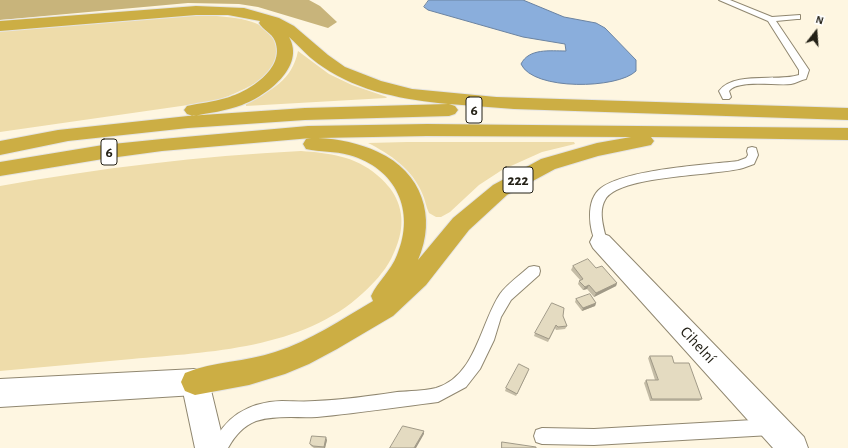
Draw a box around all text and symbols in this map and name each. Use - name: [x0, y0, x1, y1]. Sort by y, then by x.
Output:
- north arrow: [796, 12, 836, 52]
- text: N: [814, 14, 825, 26]
- road number: 6: [466, 97, 482, 123]
- road number: 6: [101, 139, 117, 165]
- road number: 222: [503, 167, 533, 193]
- street label: Cihelní: [676, 322, 720, 368]

